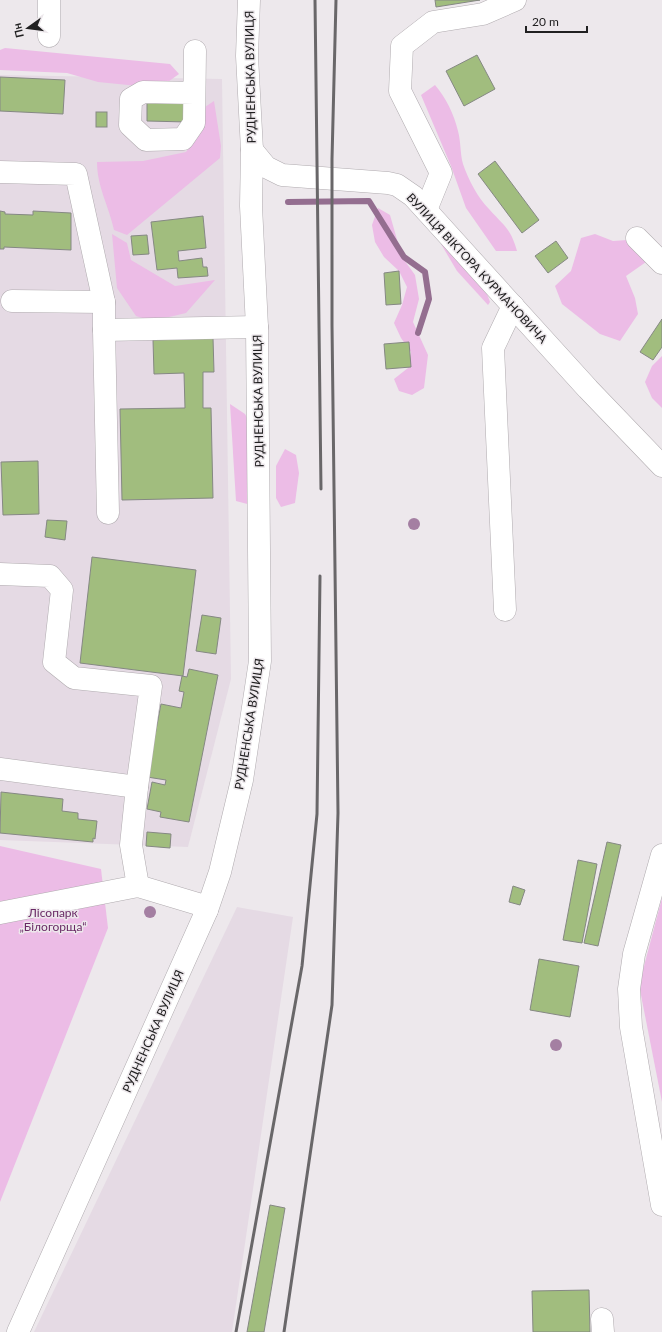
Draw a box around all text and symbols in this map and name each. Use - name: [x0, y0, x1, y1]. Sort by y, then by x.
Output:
- north arrow: [8, 8, 48, 48]
- scale bar: [526, 8, 587, 34]
- street label: РУДНЕНСЬКА ВУЛИЦЯ: [241, 11, 259, 143]
- text: 20 m: [532, 14, 559, 29]
- text: Пн: [10, 22, 26, 39]
- street label: ВУЛИЦЯ ВІКТОРА КУРМАНОВИЧА: [403, 190, 551, 347]
- street label: РУДНЕНСЬКА ВУЛИЦЯ: [249, 335, 267, 467]
- street label: РУДНЕНСЬКА ВУЛИЦЯ: [231, 657, 267, 791]
- park label: Лісопарк „Білогорща“: [19, 905, 87, 934]
- street label: РУДНЕНСЬКА ВУЛИЦЯ: [119, 967, 187, 1095]

